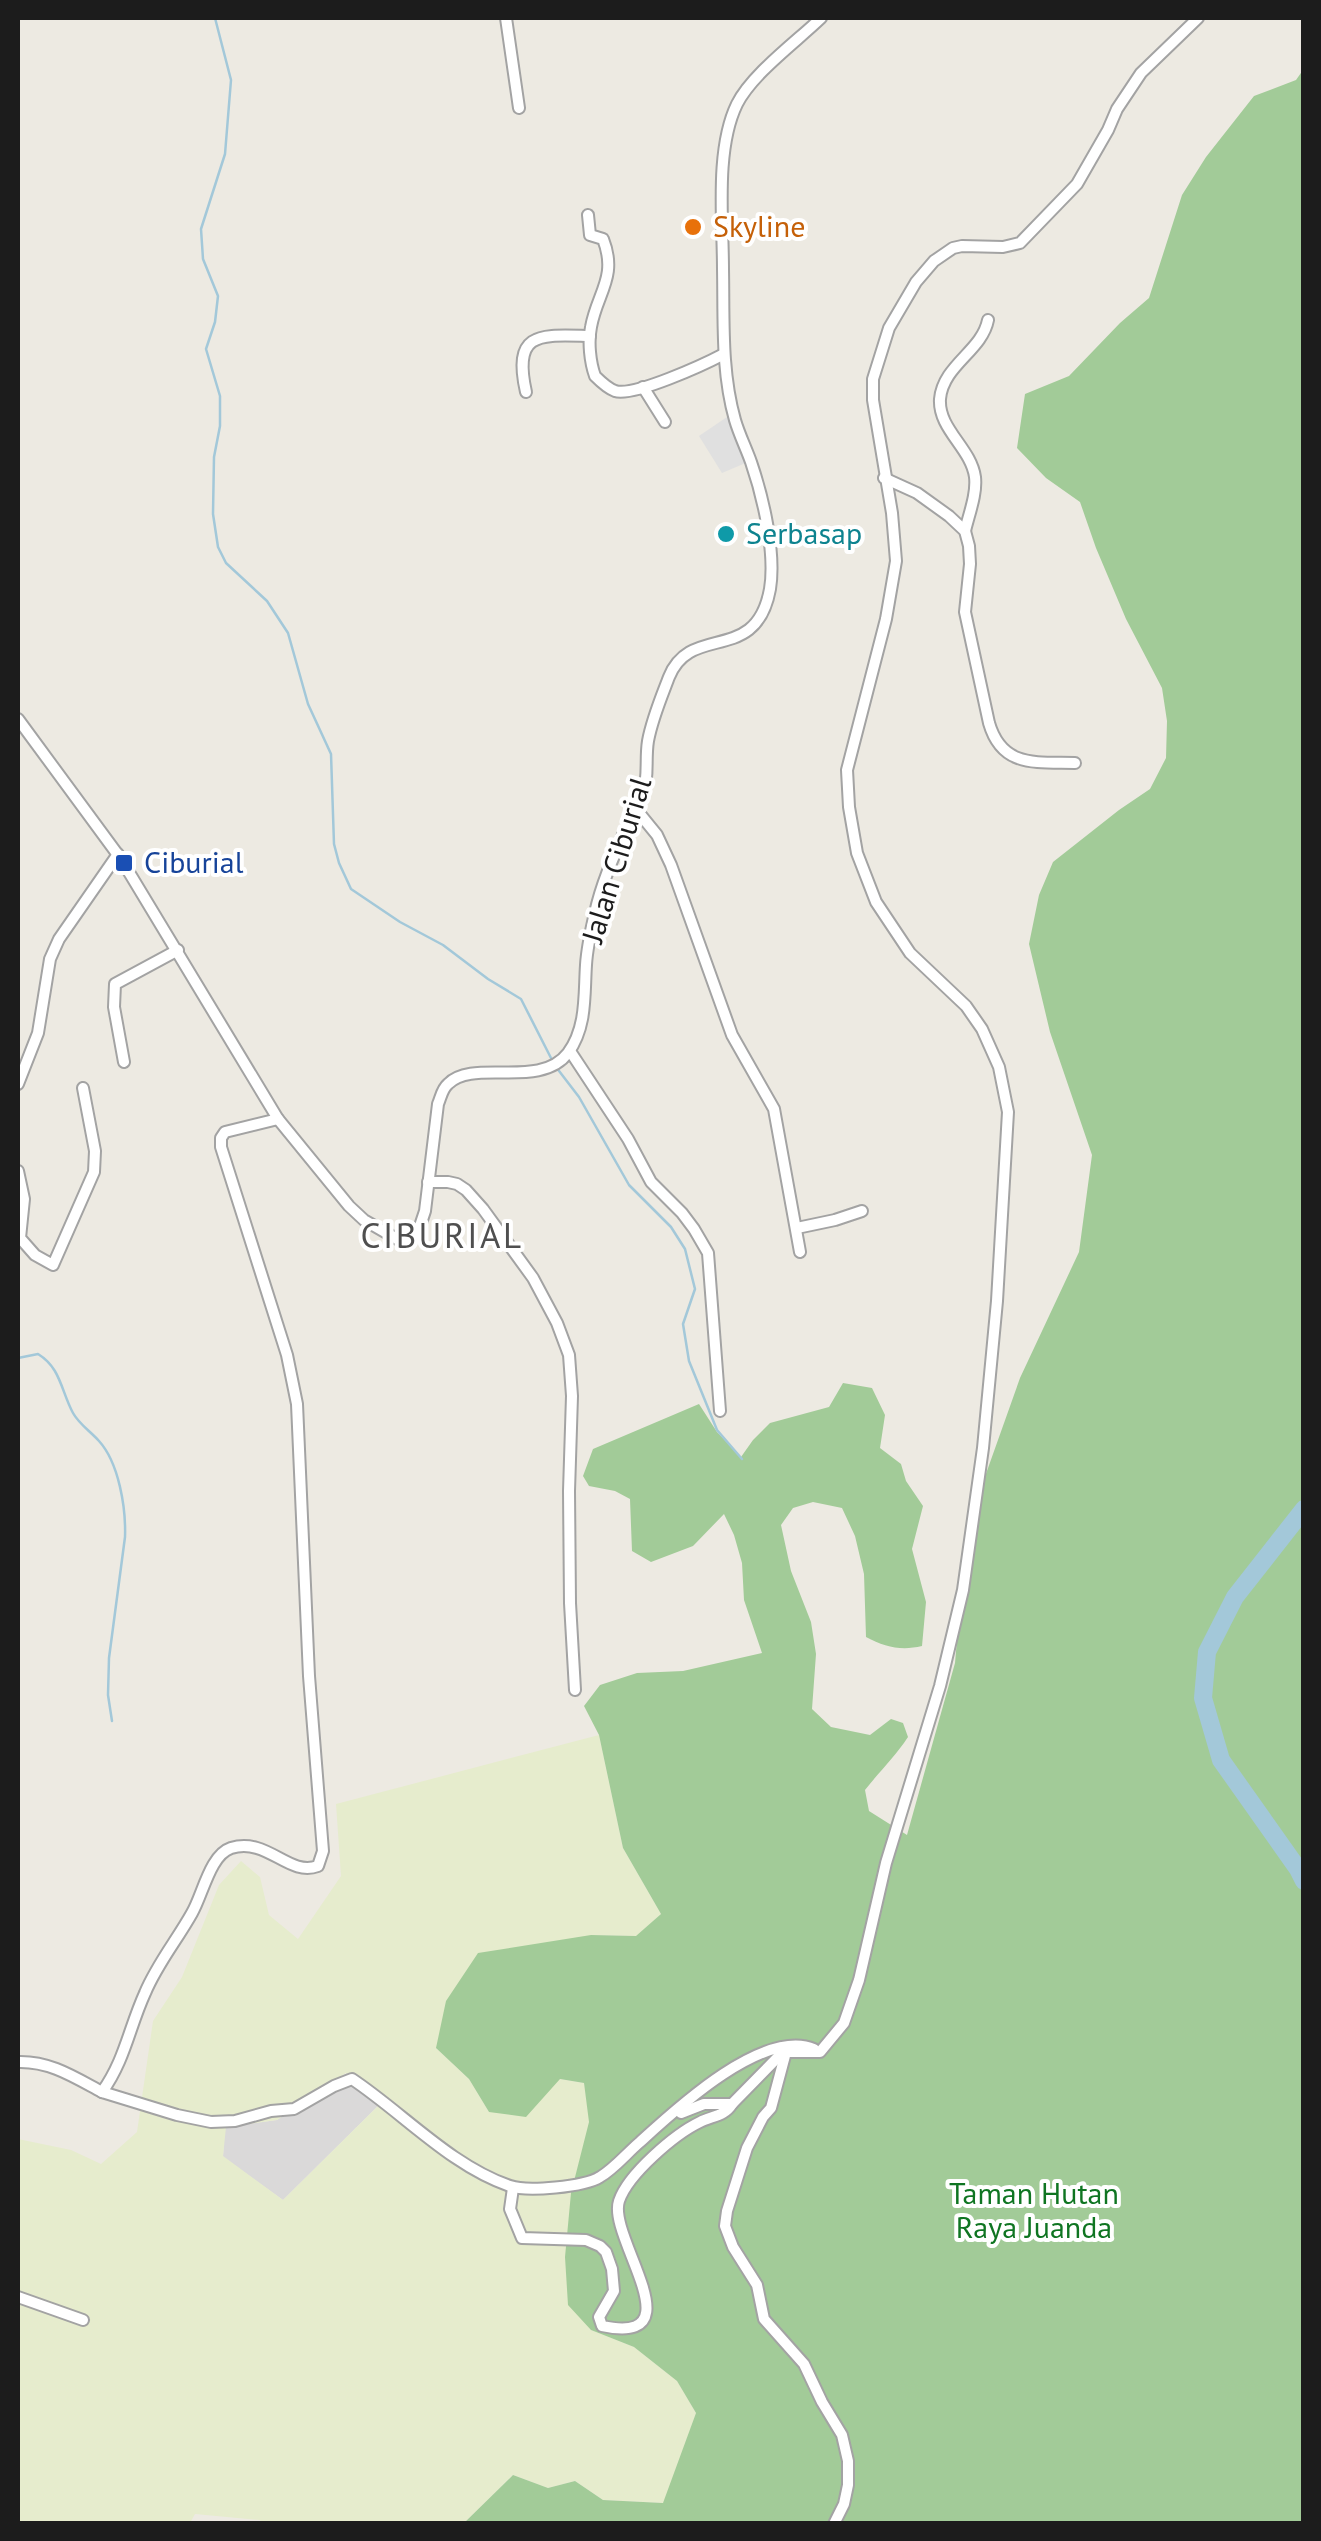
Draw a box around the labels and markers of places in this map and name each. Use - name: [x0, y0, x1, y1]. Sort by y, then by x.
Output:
- place label: Skyline: [713, 206, 806, 245]
- marker: Skyline: [682, 216, 704, 238]
- place label: Serbasap: [746, 513, 862, 552]
- marker: Serbasap: [715, 523, 737, 545]
- place label: Ciburial: [144, 842, 244, 881]
- marker: Ciburial: [113, 852, 135, 874]

